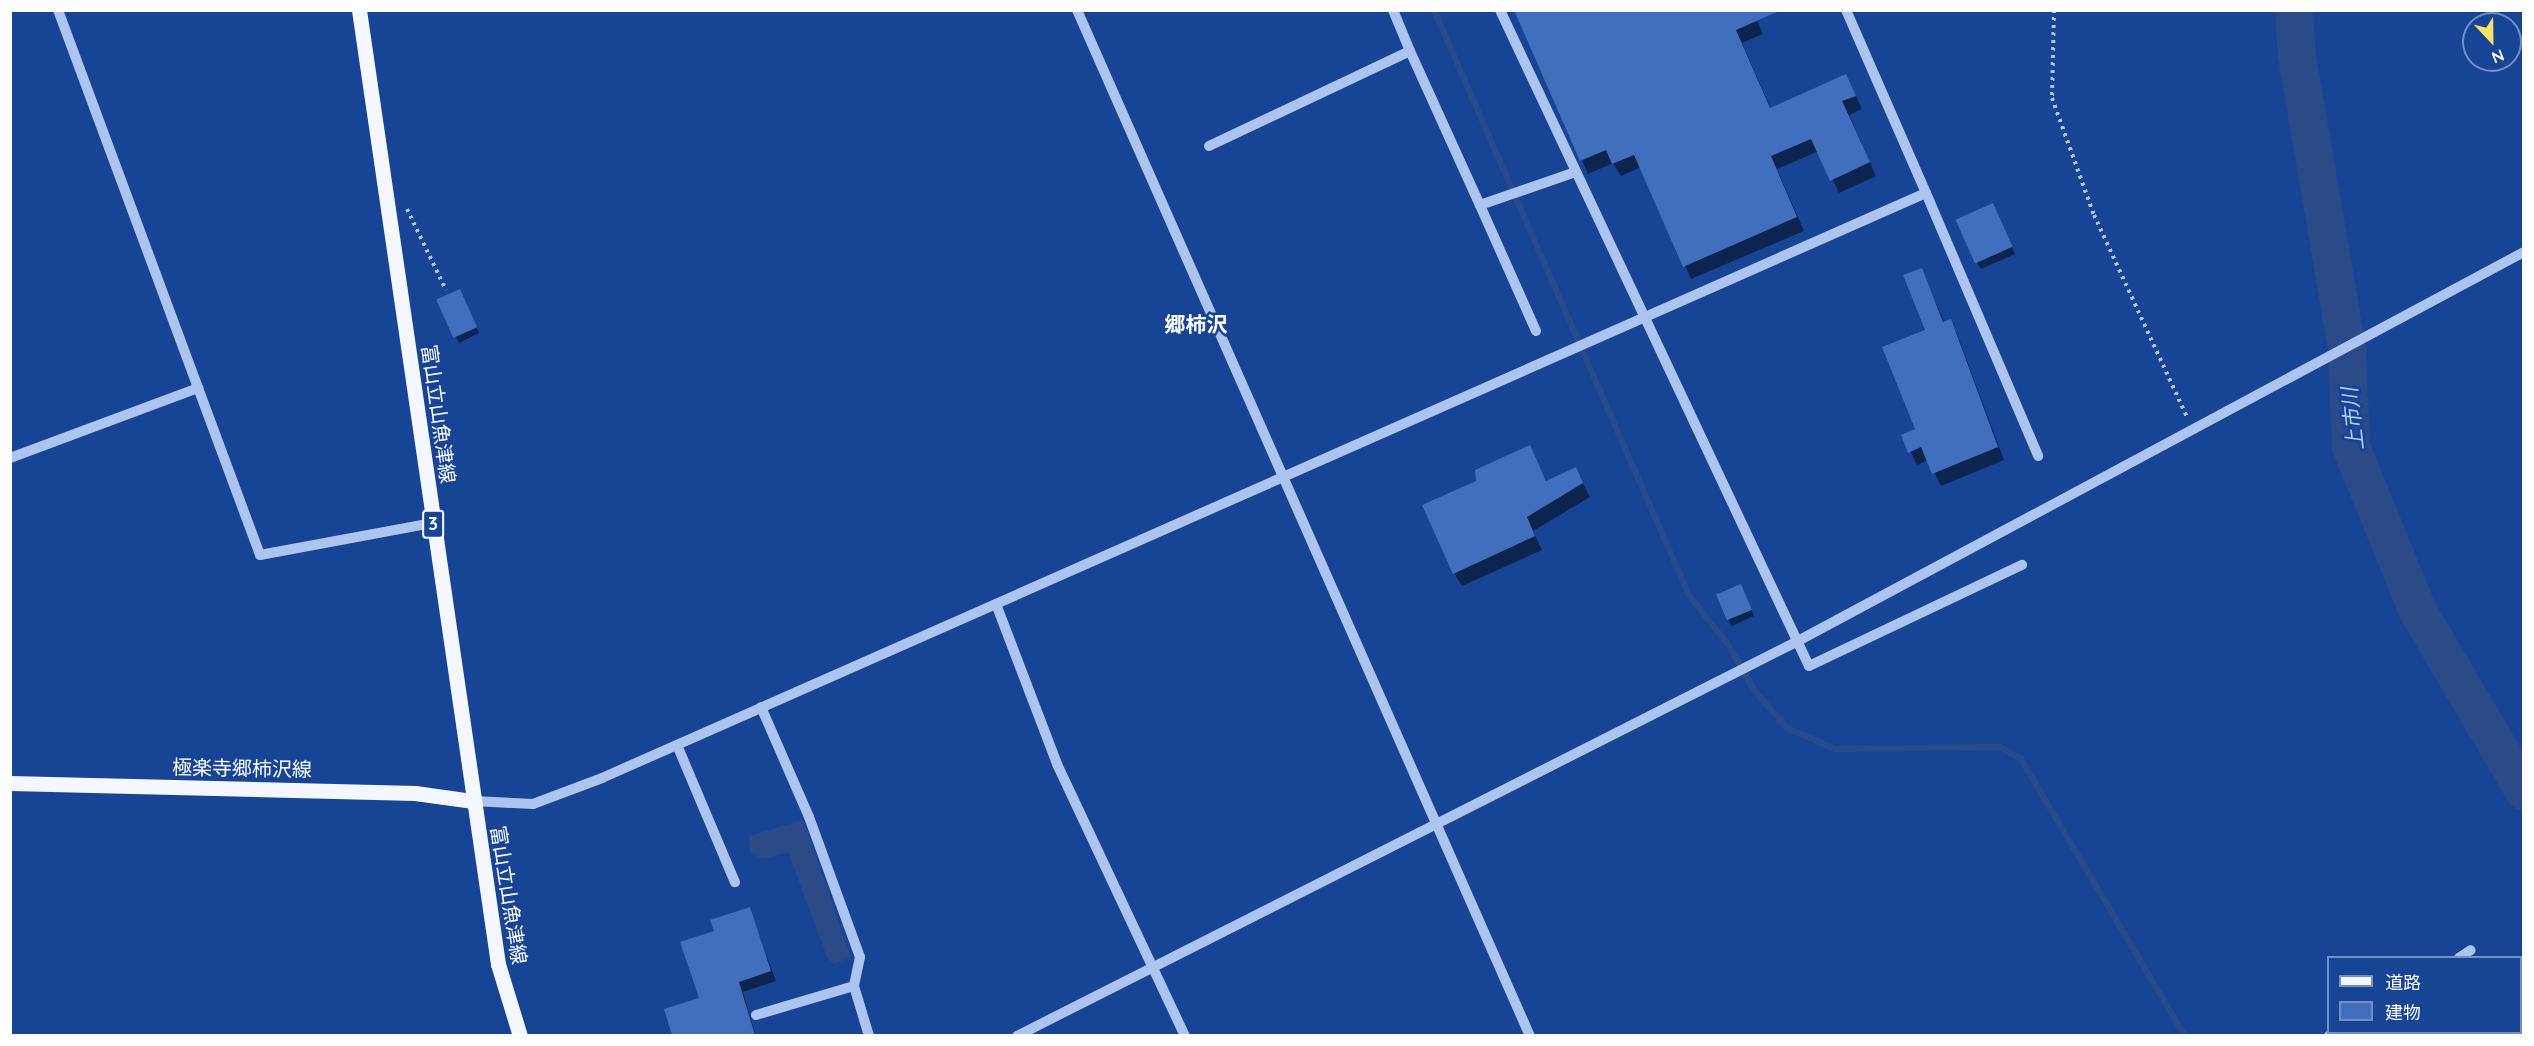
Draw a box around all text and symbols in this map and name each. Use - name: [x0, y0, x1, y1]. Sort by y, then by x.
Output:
- north arrow: [2462, 12, 2522, 72]
- text: N: [2489, 45, 2507, 68]
- district label: 郷柿沢: [1165, 311, 1227, 337]
- street label: 富山立山魚津線: [417, 343, 461, 485]
- water label: 上市川: [2336, 386, 2368, 452]
- road number: 3: [421, 509, 445, 539]
- street label: 極楽寺郷柿沢線: [172, 755, 312, 781]
- street label: 富山立山魚津線: [486, 824, 532, 966]
- legend: [2327, 956, 2522, 1034]
- text: 道路: [2385, 971, 2421, 994]
- text: 建物: [2385, 1001, 2421, 1024]

